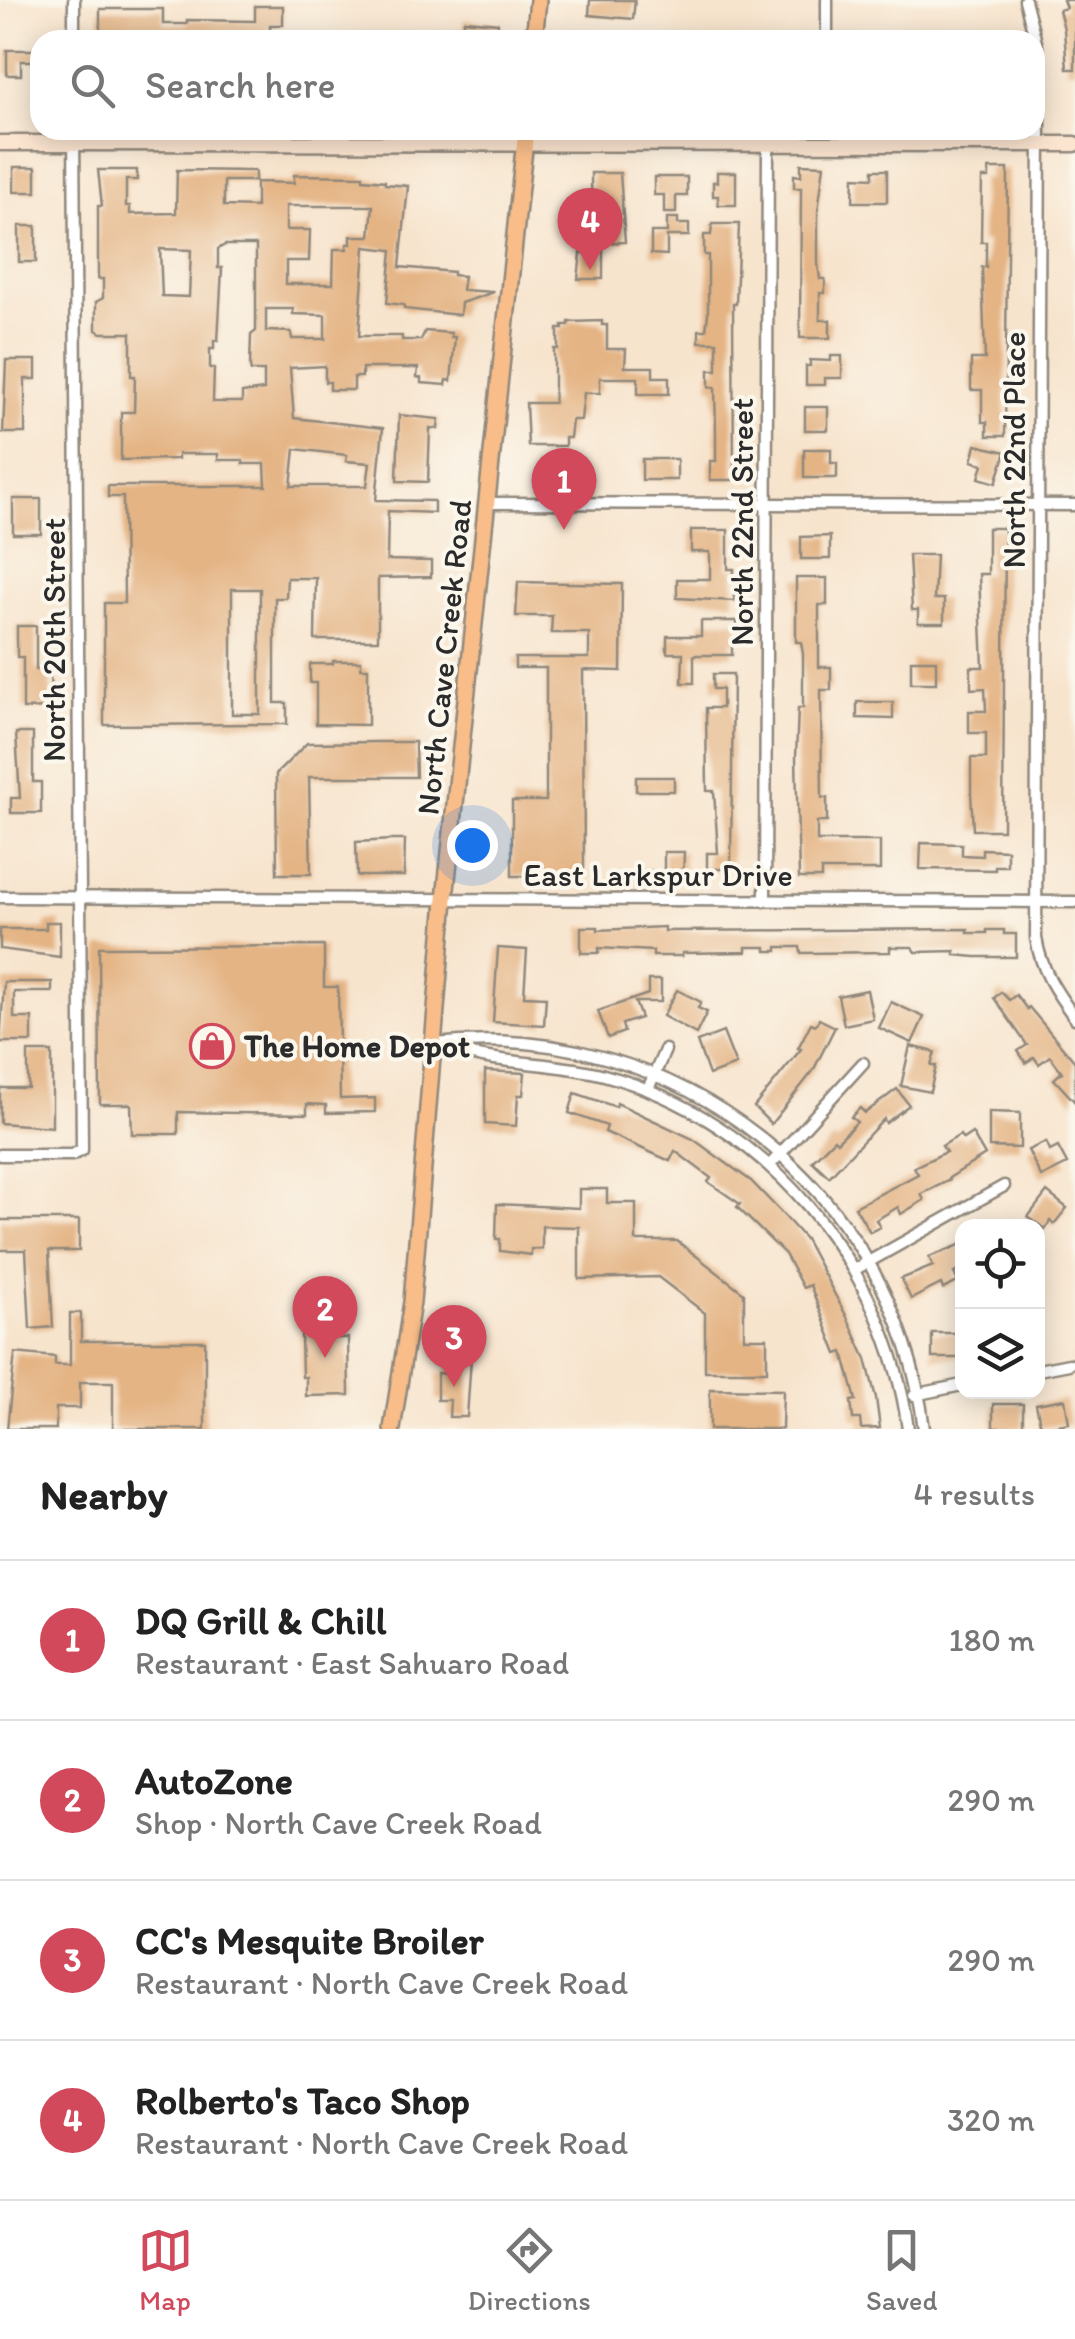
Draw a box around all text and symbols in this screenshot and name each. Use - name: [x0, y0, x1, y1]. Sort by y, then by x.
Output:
- search box: [30, 30, 1045, 140]
- icon: search: [65, 58, 120, 113]
- text: Search here: [145, 62, 336, 108]
- pin: 4: [558, 188, 622, 270]
- street label: North 22nd Place: [995, 331, 1033, 569]
- street label: North 22nd Street: [723, 398, 761, 646]
- pin: 1: [532, 448, 596, 530]
- street label: North Cave Creek Road: [409, 497, 480, 817]
- street label: North 20th Street: [35, 518, 73, 762]
- your location: [447, 820, 498, 871]
- street label: East Larkspur Drive: [523, 856, 793, 894]
- shop icon: The Home Depot: [189, 1023, 235, 1069]
- place label: The Home Depot: [243, 1027, 470, 1065]
- map controls: [955, 1219, 1045, 1399]
- button: locate: [955, 1219, 1045, 1309]
- pin: 2: [292, 1276, 358, 1358]
- pin: 3: [422, 1304, 486, 1387]
- button: layers: [955, 1309, 1045, 1399]
- text: Nearby: [40, 1469, 167, 1520]
- text: 4 results: [914, 1475, 1035, 1513]
- text: DQ Grill & Chill: [135, 1598, 387, 1644]
- text: 1: [65, 1621, 80, 1659]
- text: 180 m: [949, 1621, 1035, 1659]
- text: Restaurant · East Sahuaro Road: [135, 1644, 569, 1682]
- text: AutoZone: [135, 1758, 293, 1804]
- text: 2: [64, 1781, 81, 1819]
- text: 290 m: [948, 1781, 1035, 1819]
- text: Shop · North Cave Creek Road: [135, 1804, 542, 1842]
- text: CC's Mesquite Broiler: [135, 1918, 484, 1964]
- text: 3: [64, 1941, 81, 1979]
- text: 290 m: [948, 1941, 1035, 1979]
- text: Restaurant · North Cave Creek Road: [135, 1964, 628, 2002]
- text: Rolberto's Taco Shop: [135, 2078, 470, 2124]
- text: 4: [63, 2101, 82, 2139]
- text: 320 m: [947, 2101, 1035, 2139]
- text: Restaurant · North Cave Creek Road: [135, 2124, 628, 2162]
- tab: Map: [138, 2223, 193, 2317]
- tab: Directions: [468, 2223, 591, 2317]
- tab: Saved: [866, 2223, 937, 2317]

